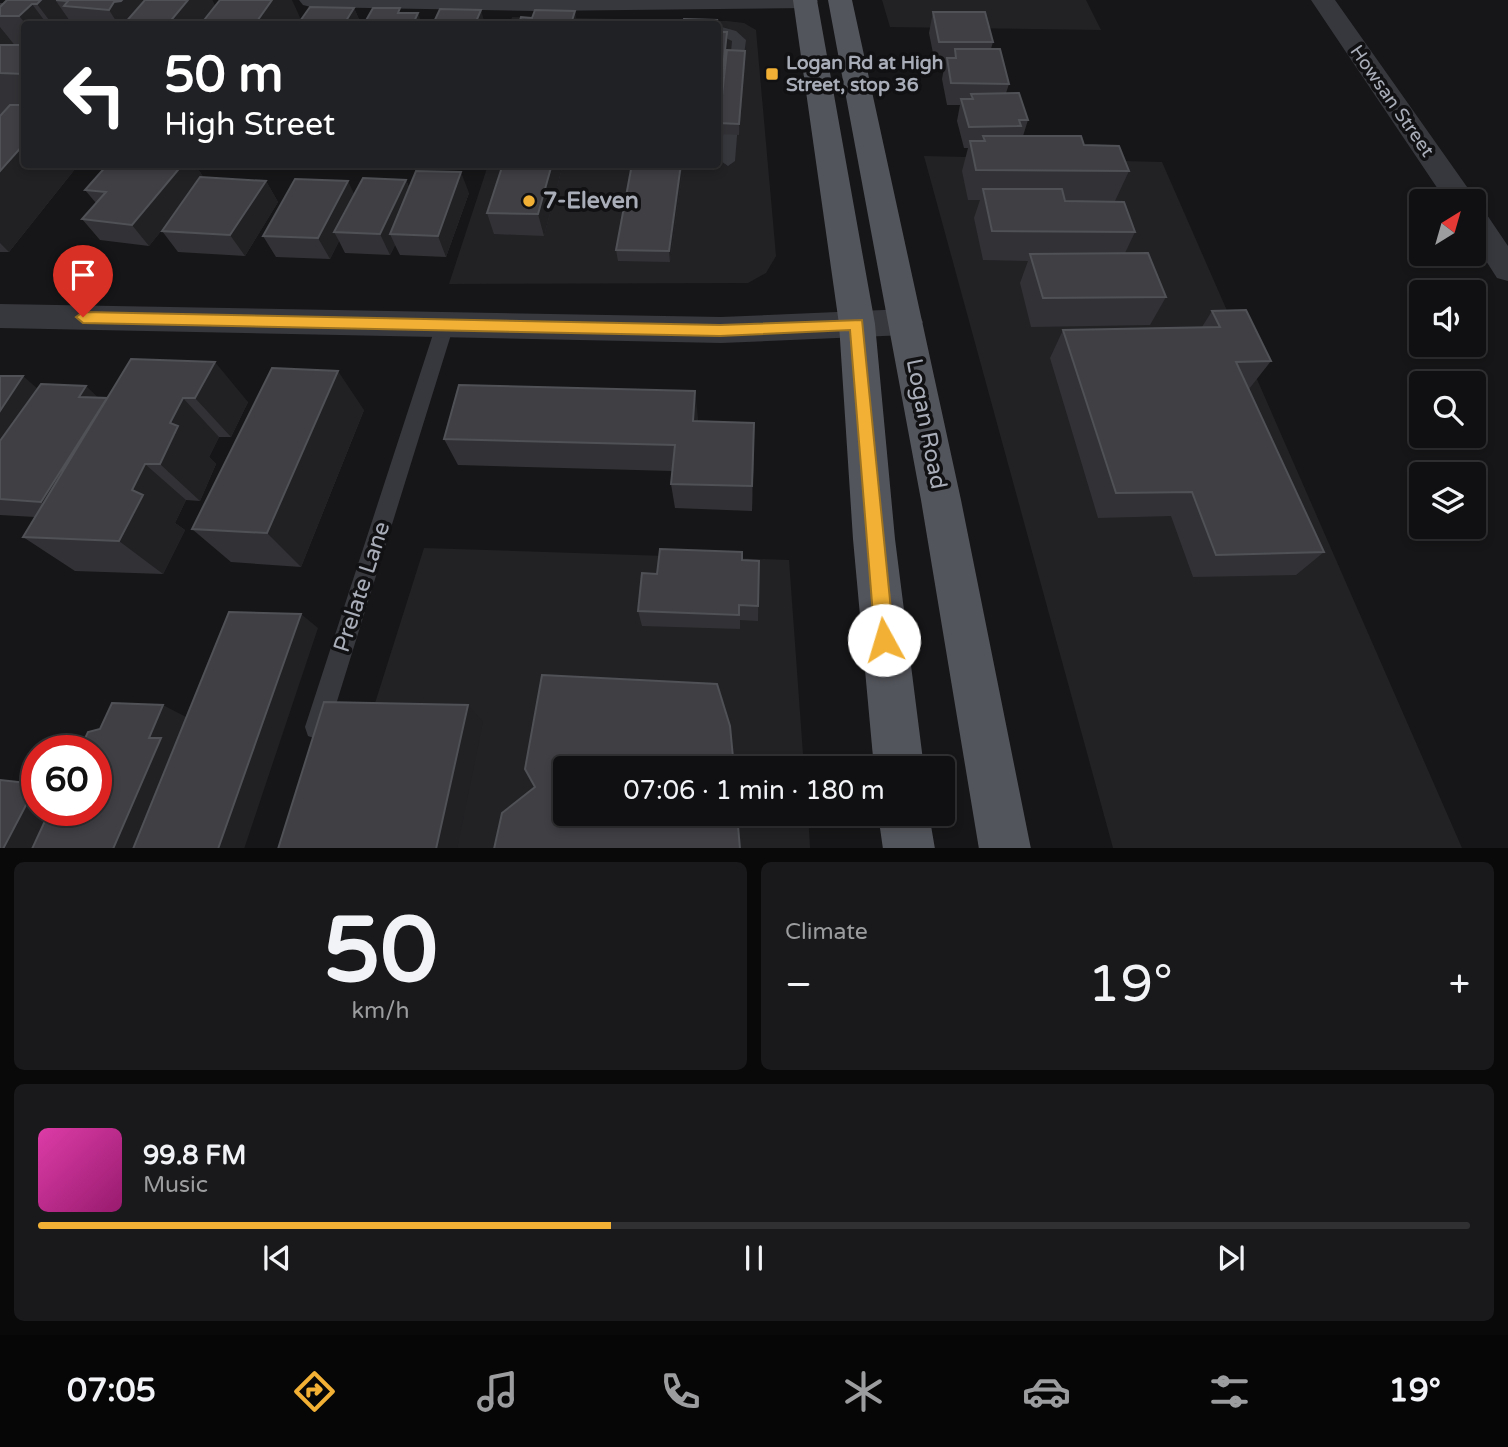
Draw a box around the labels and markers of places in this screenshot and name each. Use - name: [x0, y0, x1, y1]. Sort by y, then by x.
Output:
- place label: Logan Rd at High Street, stop 36: [786, 52, 943, 97]
- marker: Logan Rd at High Street, stop 36: [764, 66, 780, 82]
- place label: 7-Eleven: [543, 187, 639, 215]
- marker: 7-Eleven: [521, 193, 537, 209]
- pin: [53, 245, 113, 317]

